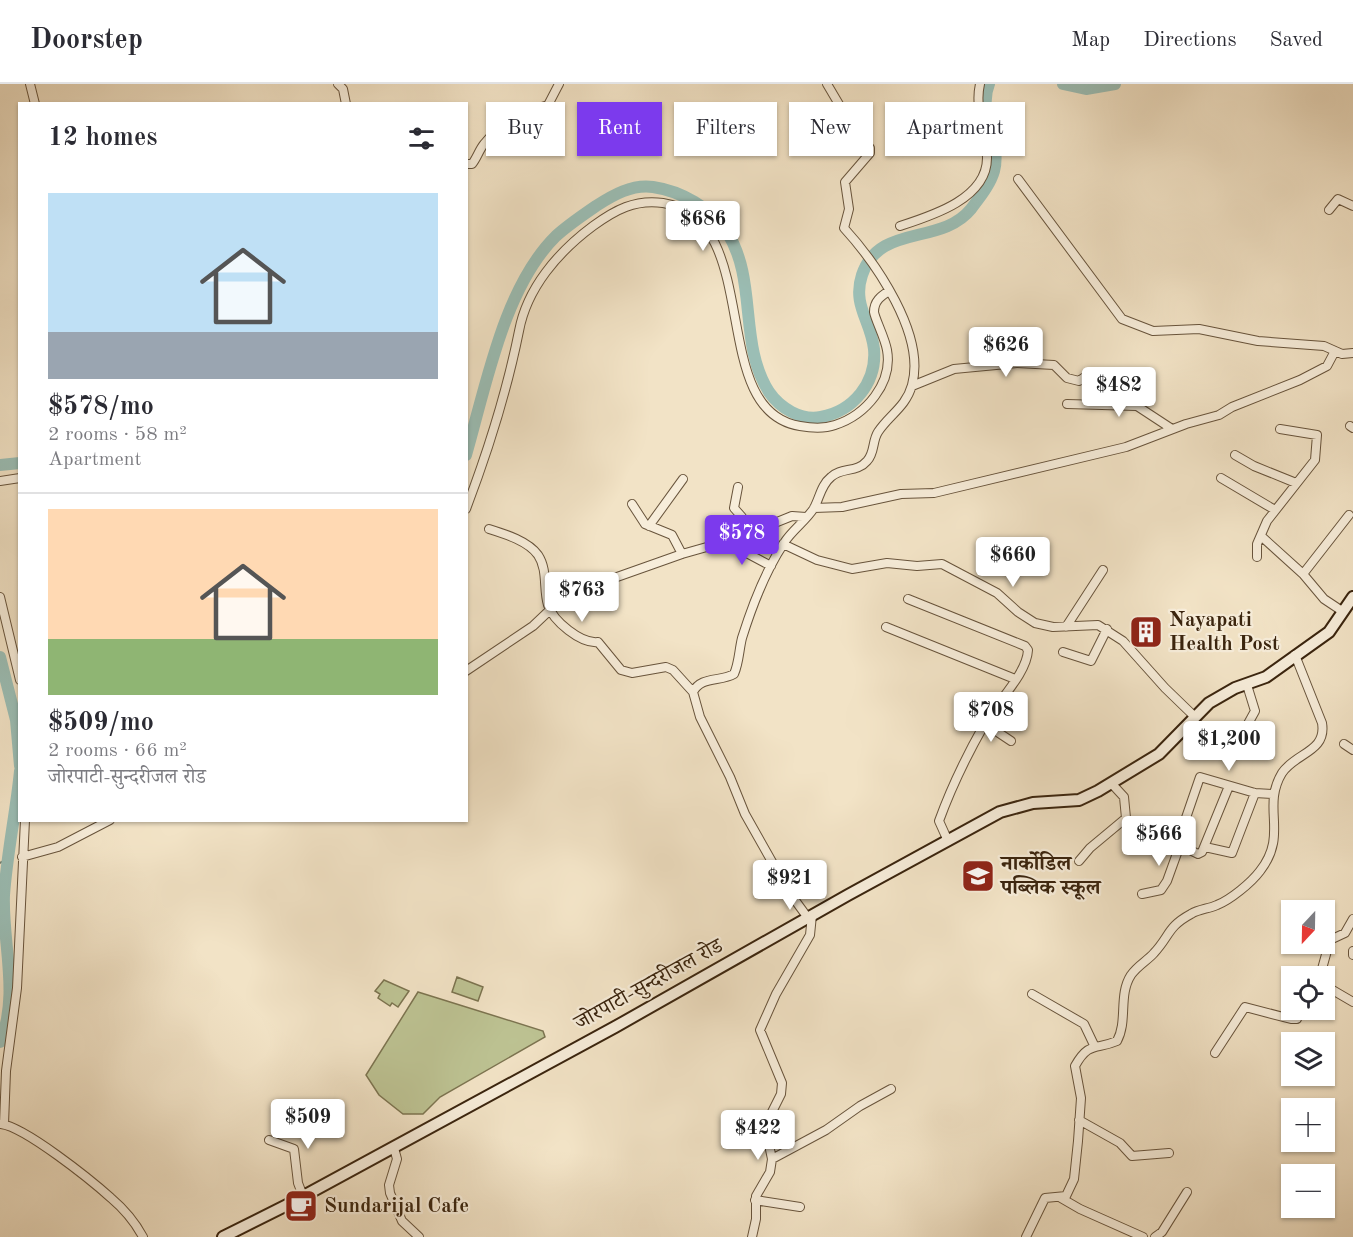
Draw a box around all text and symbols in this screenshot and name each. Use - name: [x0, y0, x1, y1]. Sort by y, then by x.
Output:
- text: Doorstep: [30, 27, 143, 55]
- text: Map: [1071, 30, 1110, 51]
- text: Directions: [1143, 30, 1237, 51]
- text: Saved: [1270, 30, 1323, 51]
- chip: Buy: [486, 102, 565, 156]
- chip: Rent: [577, 102, 662, 156]
- chip: Filters: [674, 102, 777, 156]
- chip: New: [789, 102, 873, 156]
- chip: Apartment: [885, 102, 1025, 156]
- icon: filters: [405, 122, 438, 155]
- text: 12 homes: [48, 125, 157, 151]
- pin: $686: [667, 201, 739, 252]
- text: $686: [680, 210, 726, 230]
- icon: home: [189, 232, 297, 340]
- pin: $626: [970, 327, 1042, 378]
- text: $626: [983, 336, 1029, 356]
- pin: $482: [1083, 367, 1155, 418]
- text: $482: [1096, 376, 1142, 396]
- text: $578/mo: [48, 394, 154, 420]
- text: 2 rooms · 58 m²: [48, 425, 187, 445]
- text: Apartment: [48, 450, 142, 470]
- pin: $578: [706, 515, 778, 566]
- text: $578: [719, 524, 765, 544]
- pin: $660: [977, 537, 1049, 588]
- text: $660: [990, 546, 1036, 566]
- icon: home: [189, 548, 297, 656]
- pin: $763: [546, 572, 618, 623]
- text: $763: [559, 581, 605, 601]
- place label: Nayapati Health Post: [1169, 610, 1280, 655]
- building icon: Nayapati Health Post: [1128, 614, 1164, 650]
- pin: $708: [955, 692, 1027, 743]
- text: $708: [968, 701, 1014, 721]
- text: $509/mo: [48, 710, 154, 736]
- pin: $1,200: [1180, 721, 1278, 772]
- text: $1,200: [1197, 730, 1261, 750]
- text: 2 rooms · 66 m²: [48, 741, 187, 761]
- text: जोरपाटी-सुन्दरीजल रोड: [48, 768, 206, 788]
- pin: $566: [1123, 816, 1195, 867]
- text: $566: [1136, 825, 1182, 845]
- place label: नार्कोडिल पब्लिक स्कूल: [999, 851, 1102, 899]
- school or university icon: नार्कोडिल पब्लिक स्कूल: [960, 858, 996, 894]
- pin: $921: [754, 860, 826, 911]
- text: $921: [767, 869, 813, 889]
- north arrow: [1281, 900, 1335, 954]
- map controls: [1281, 900, 1335, 1218]
- street label: जोरपाटी-सुन्दरीजल रोड: [569, 933, 728, 1037]
- button: locate: [1281, 966, 1335, 1020]
- button: layers: [1281, 1032, 1335, 1086]
- button: +: [1281, 1098, 1335, 1152]
- pin: $509: [272, 1099, 344, 1150]
- text: $509: [285, 1108, 331, 1128]
- pin: $422: [722, 1110, 794, 1161]
- text: $422: [735, 1119, 781, 1139]
- button: −: [1281, 1164, 1335, 1218]
- cafe icon: Sundarijal Cafe: [283, 1188, 319, 1224]
- place label: Sundarijal Cafe: [324, 1196, 469, 1217]

